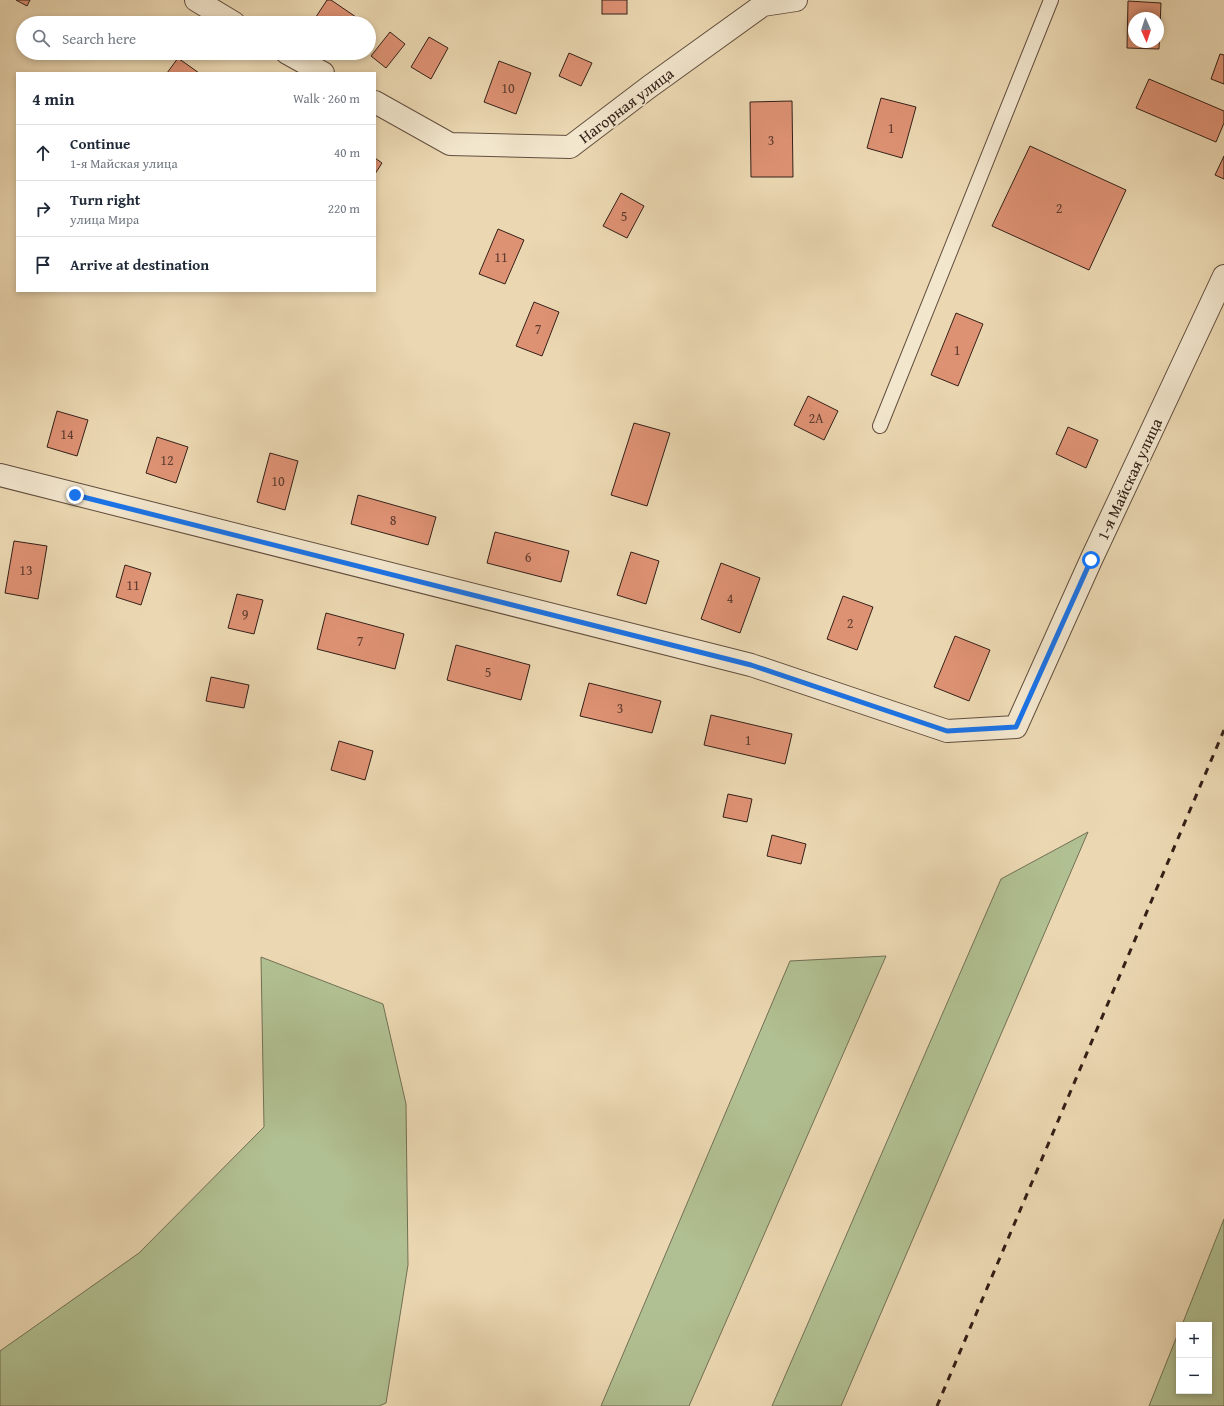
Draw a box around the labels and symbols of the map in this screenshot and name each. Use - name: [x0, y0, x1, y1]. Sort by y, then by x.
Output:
- north arrow: [1128, 12, 1164, 48]
- street label: Нагорная улица: [573, 61, 679, 149]
- house number: 10: [501, 78, 515, 98]
- house number: 1: [888, 118, 894, 138]
- house number: 3: [768, 130, 774, 150]
- house number: 2: [1056, 198, 1062, 218]
- house number: 5: [621, 206, 627, 226]
- house number: 11: [494, 247, 508, 267]
- house number: 7: [535, 319, 542, 339]
- house number: 1: [954, 340, 960, 360]
- house number: 2А: [808, 408, 824, 428]
- street label: 1-я Майская улица: [1090, 414, 1168, 544]
- house number: 14: [60, 424, 74, 444]
- house number: 12: [160, 450, 174, 470]
- house number: 10: [271, 471, 285, 491]
- route end: [66, 486, 84, 504]
- house number: 8: [390, 510, 397, 530]
- house number: 6: [525, 547, 532, 567]
- route start: [1082, 551, 1100, 569]
- house number: 13: [19, 560, 33, 580]
- house number: 11: [126, 575, 140, 595]
- house number: 4: [727, 588, 734, 608]
- house number: 9: [242, 604, 249, 624]
- house number: 2: [847, 613, 853, 633]
- house number: 7: [357, 631, 364, 651]
- house number: 5: [485, 662, 491, 682]
- house number: 3: [617, 698, 623, 718]
- house number: 1: [745, 730, 751, 750]

